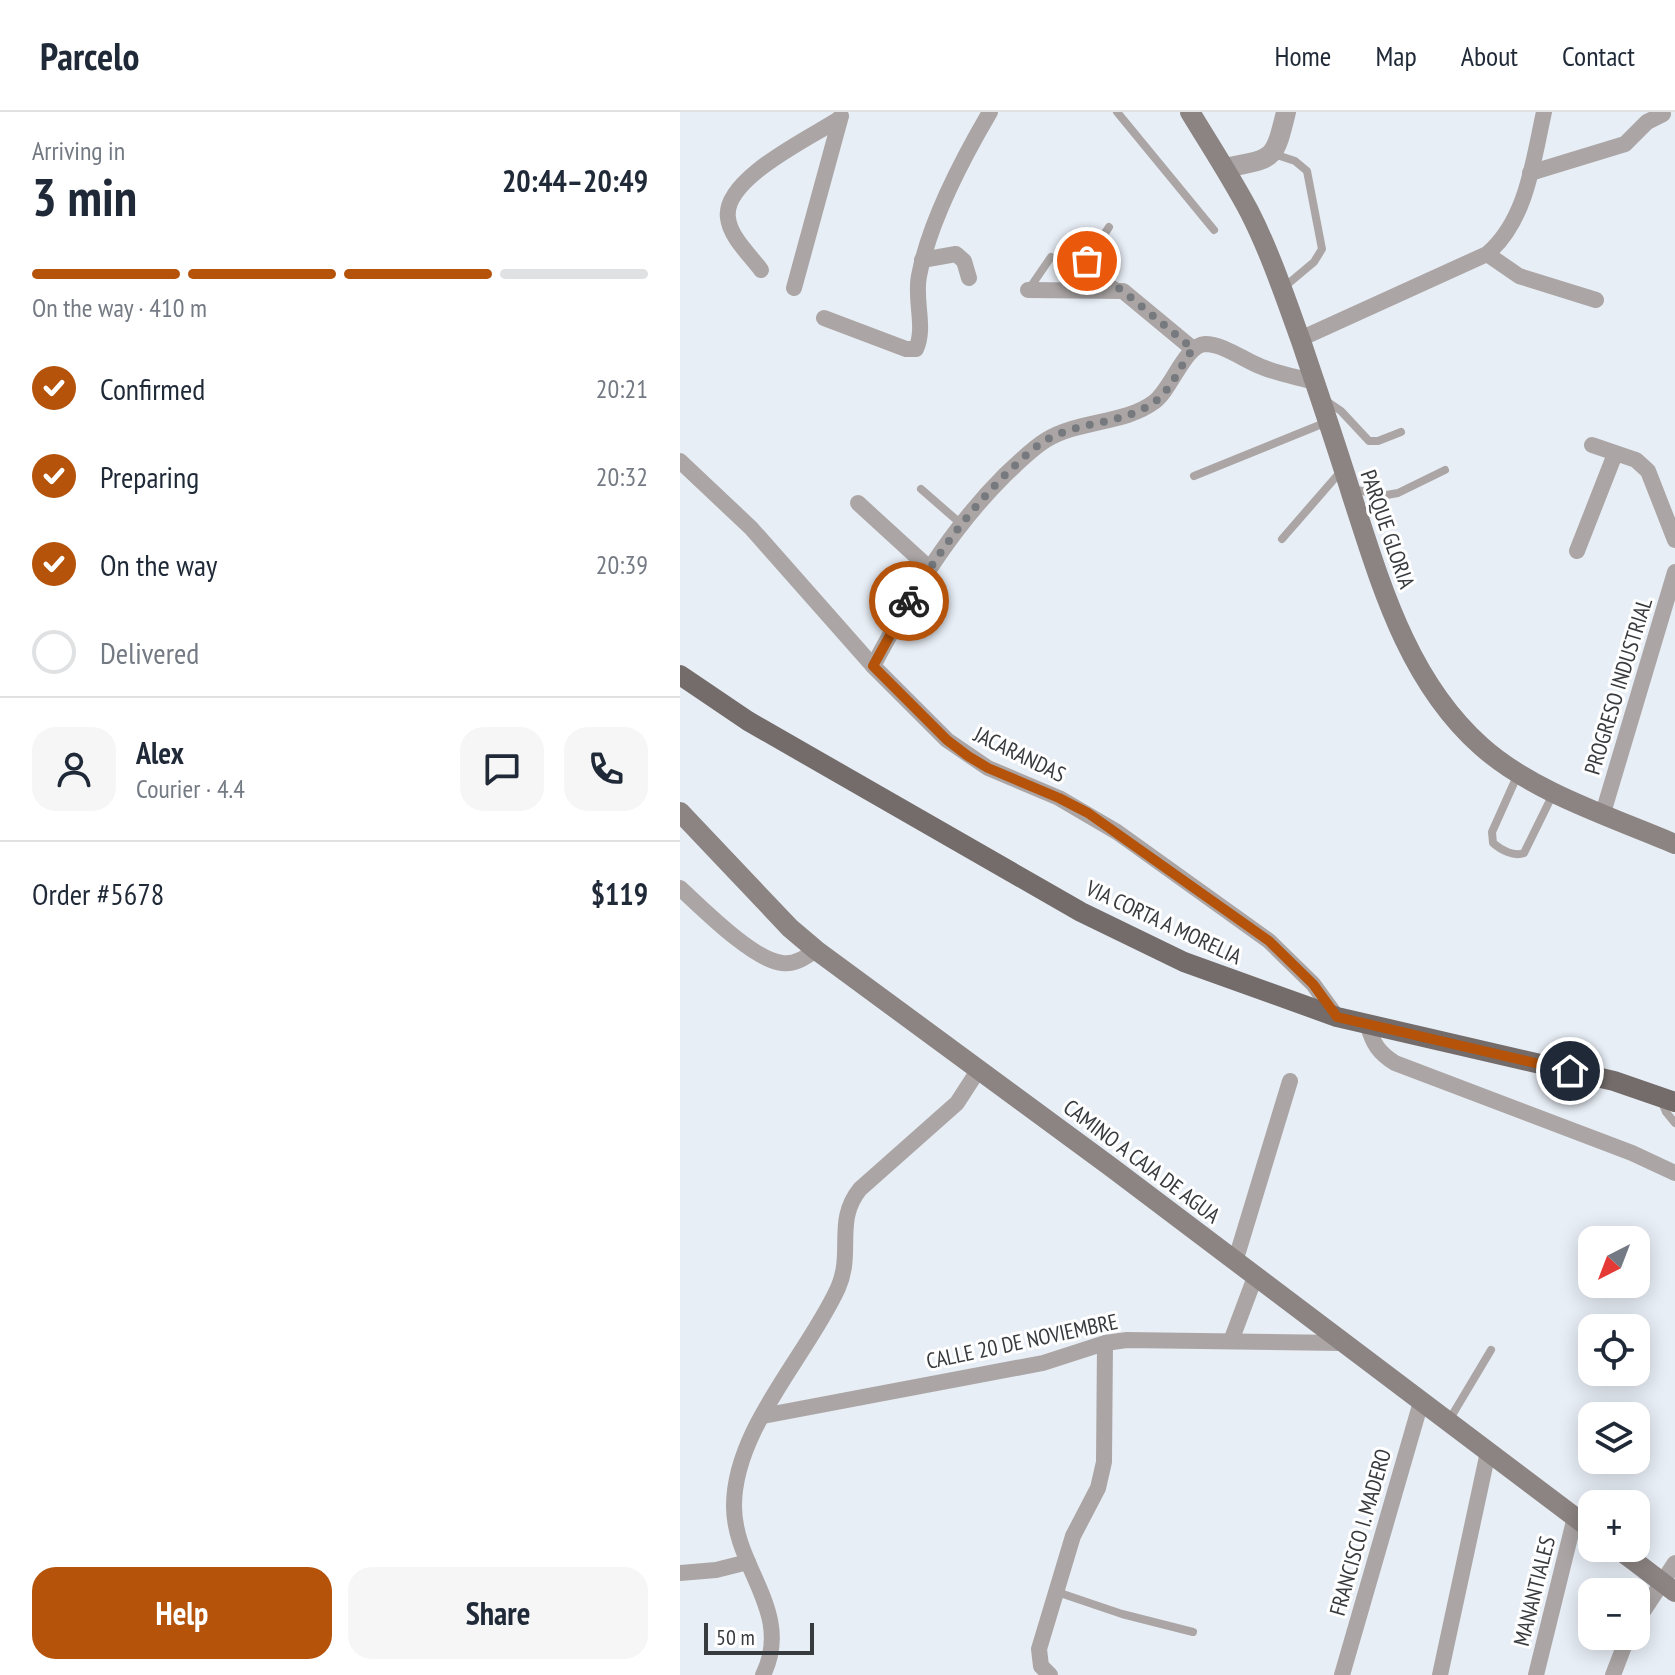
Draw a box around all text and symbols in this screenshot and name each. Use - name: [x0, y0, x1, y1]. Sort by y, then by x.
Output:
- text: Parcelo: [40, 31, 139, 80]
- text: Home: [1275, 37, 1331, 74]
- text: Map: [1375, 37, 1417, 74]
- text: About: [1461, 37, 1518, 74]
- text: Contact: [1562, 37, 1635, 74]
- text: Arriving in: [32, 134, 125, 167]
- text: 20:44–20:49: [502, 161, 648, 200]
- text: 3 min: [32, 163, 137, 230]
- pin: [1053, 227, 1121, 295]
- icon: bag: [1065, 239, 1109, 283]
- text: On the way · 410 m: [32, 291, 207, 324]
- icon: check: [32, 366, 76, 410]
- text: Confirmed: [100, 369, 205, 408]
- text: 20:21: [596, 372, 648, 405]
- icon: check: [32, 454, 76, 498]
- text: Preparing: [100, 457, 199, 496]
- text: 20:32: [596, 460, 648, 493]
- street label: PARQUE GLORIA: [1355, 466, 1422, 593]
- icon: check: [32, 542, 76, 586]
- text: On the way: [100, 545, 217, 584]
- text: 20:39: [596, 548, 648, 581]
- courier: [869, 561, 949, 641]
- icon: bike: [887, 579, 931, 623]
- street label: PROGRESO INDUSTRIAL: [1578, 594, 1658, 778]
- text: Delivered: [100, 633, 199, 672]
- street label: JACARANDAS: [969, 719, 1070, 788]
- button: person: [32, 727, 116, 811]
- button: chat: [460, 727, 544, 811]
- button: phone: [564, 727, 648, 811]
- text: Alex: [136, 733, 184, 772]
- text: Courier · 4.4: [136, 772, 245, 805]
- street label: VIA CORTA A MORELIA: [1081, 873, 1247, 971]
- text: Order #5678: [32, 874, 164, 913]
- text: $119: [591, 874, 648, 913]
- pin: [1536, 1037, 1604, 1105]
- icon: home: [1548, 1049, 1592, 1093]
- street label: CAMINO A CAJA DE AGUA: [1058, 1093, 1226, 1229]
- north arrow: [1578, 1226, 1650, 1298]
- map controls: [1578, 1226, 1650, 1650]
- street label: CALLE 20 DE NOVIEMBRE: [924, 1307, 1120, 1375]
- button: locate: [1578, 1314, 1650, 1386]
- button: layers: [1578, 1402, 1650, 1474]
- street label: FRANCISCO I. MADERO: [1323, 1445, 1397, 1619]
- button: +: [1578, 1490, 1650, 1562]
- street label: MANANTIALES: [1507, 1533, 1561, 1649]
- button: Help: [32, 1567, 332, 1659]
- button: Share: [348, 1567, 648, 1659]
- button: −: [1578, 1578, 1650, 1650]
- scale bar: [704, 1619, 814, 1655]
- text: 50 m: [716, 1623, 755, 1651]

